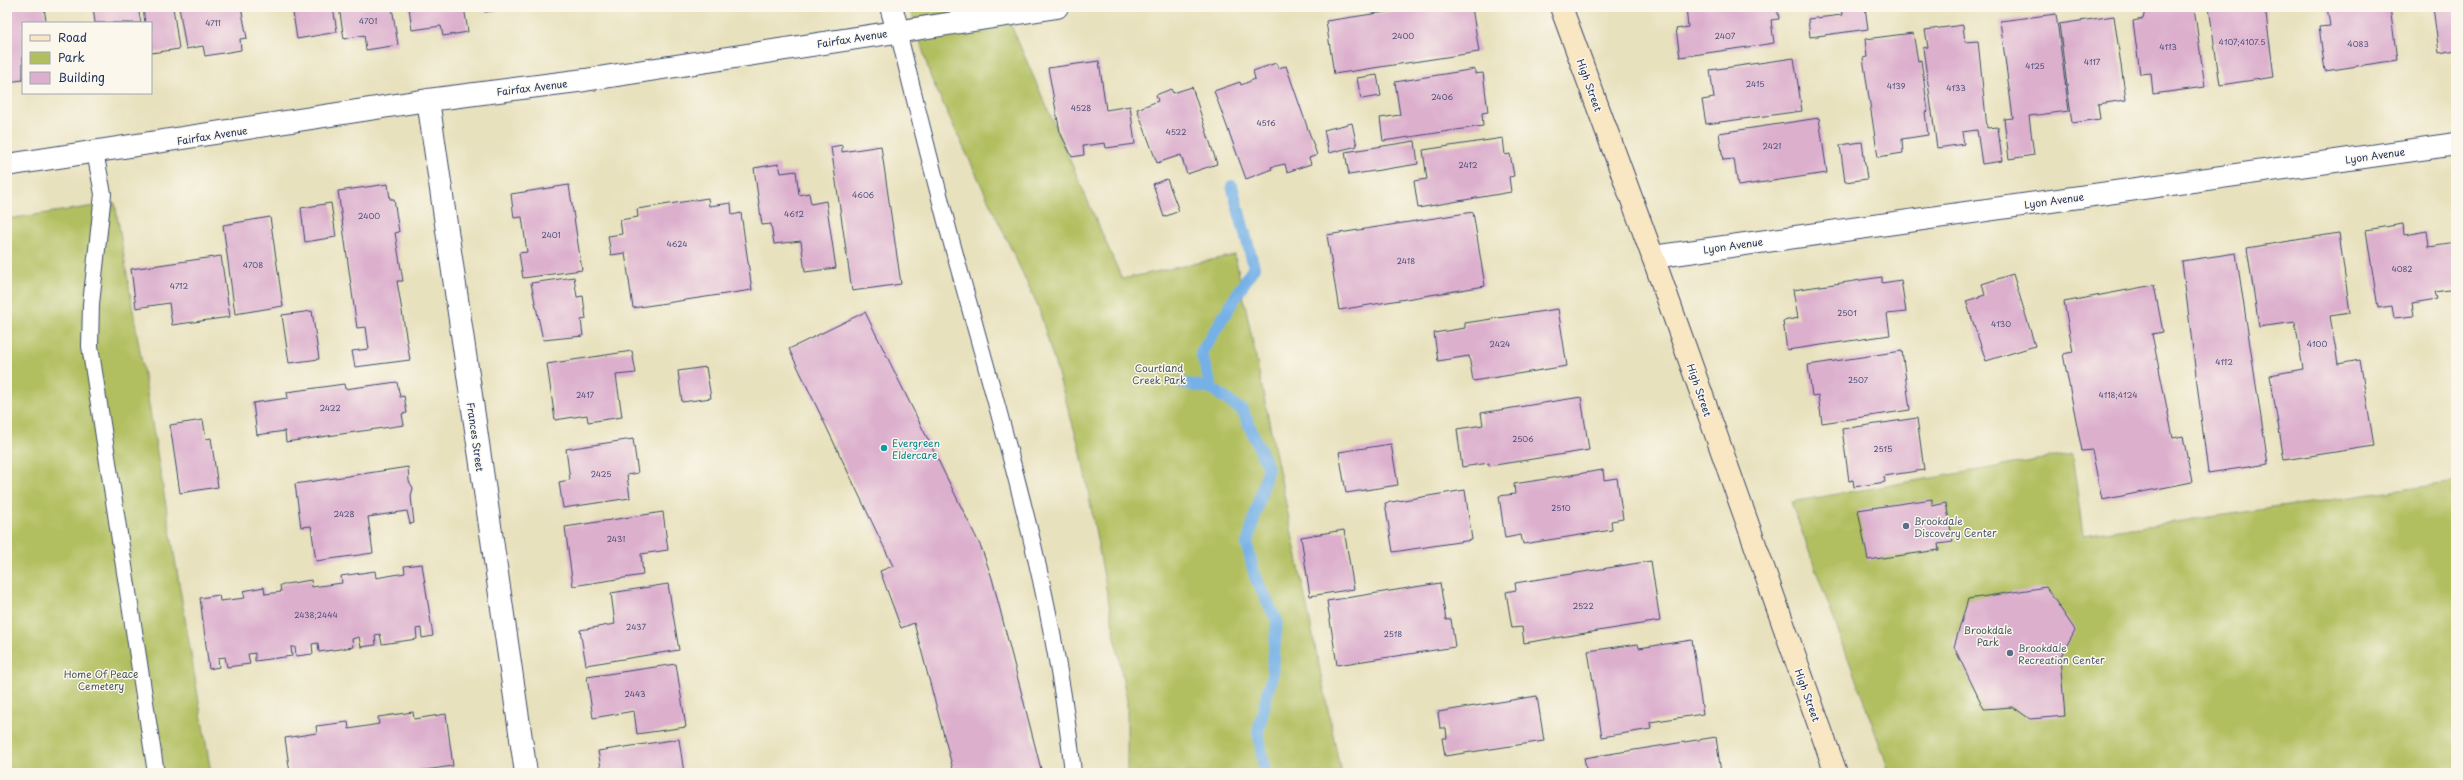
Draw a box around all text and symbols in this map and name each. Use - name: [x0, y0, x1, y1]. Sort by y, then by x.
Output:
- house number: 4701: [359, 15, 377, 27]
- house number: 4711: [205, 17, 221, 29]
- legend: [22, 22, 152, 94]
- street label: Fairfax Avenue: [816, 25, 889, 51]
- text: Road: [58, 28, 87, 46]
- house number: 2400: [1392, 30, 1414, 42]
- house number: 2407: [1715, 30, 1736, 42]
- house number: 4107;4107.5: [2219, 36, 2265, 48]
- house number: 4083: [2347, 38, 2369, 50]
- house number: 4113: [2159, 41, 2177, 53]
- text: Park: [58, 48, 85, 66]
- house number: 4117: [2084, 56, 2101, 68]
- street label: High Street: [1574, 57, 1606, 113]
- house number: 4125: [2025, 60, 2045, 72]
- text: Building: [58, 68, 105, 86]
- street label: Fairfax Avenue: [496, 75, 569, 99]
- house number: 2415: [1746, 78, 1765, 90]
- house number: 4139: [1887, 80, 1906, 92]
- house number: 4133: [1946, 82, 1966, 94]
- house number: 2406: [1431, 91, 1453, 103]
- house number: 4528: [1071, 102, 1091, 114]
- house number: 4516: [1256, 117, 1276, 129]
- street label: Fairfax Avenue: [176, 122, 249, 148]
- house number: 4522: [1166, 126, 1186, 138]
- house number: 2421: [1763, 140, 1781, 152]
- street label: Lyon Avenue: [2344, 143, 2407, 168]
- house number: 2412: [1458, 159, 1478, 171]
- street label: Lyon Avenue: [2023, 188, 2086, 213]
- house number: 4606: [852, 189, 874, 201]
- house number: 4612: [784, 208, 804, 220]
- house number: 2400: [358, 210, 380, 222]
- house number: 2401: [541, 229, 561, 241]
- street label: Lyon Avenue: [1702, 233, 1765, 258]
- house number: 4624: [667, 238, 687, 250]
- house number: 2418: [1397, 255, 1415, 267]
- house number: 4708: [243, 259, 263, 271]
- house number: 4082: [2391, 263, 2413, 275]
- house number: 4712: [170, 280, 188, 292]
- house number: 2501: [1837, 307, 1857, 319]
- house number: 4130: [1991, 318, 2011, 330]
- house number: 2424: [1490, 338, 1510, 350]
- house number: 4100: [2307, 338, 2327, 350]
- house number: 4112: [2215, 356, 2233, 368]
- park label: Courtland Creek Park: [1132, 360, 1186, 387]
- street label: High Street: [1684, 362, 1716, 418]
- house number: 2507: [1848, 374, 1869, 386]
- house number: 2417: [576, 389, 594, 401]
- house number: 4118;4124: [2099, 389, 2137, 401]
- street label: Frances Street: [464, 401, 488, 473]
- house number: 2422: [319, 402, 341, 414]
- house number: 2506: [1512, 433, 1534, 445]
- place label: Evergreen Eldercare: [892, 435, 940, 462]
- marker: Evergreen Eldercare: [879, 443, 889, 453]
- house number: 2515: [1874, 443, 1892, 455]
- house number: 2425: [591, 468, 611, 480]
- house number: 2510: [1551, 502, 1571, 514]
- house number: 2428: [333, 508, 355, 520]
- place label: Brookdale Discovery Center: [1914, 513, 1997, 541]
- marker: Brookdale Discovery Center: [1901, 521, 1911, 531]
- house number: 2431: [607, 533, 625, 545]
- house number: 2522: [1572, 600, 1594, 612]
- house number: 2438;2444: [294, 609, 338, 621]
- house number: 2437: [626, 621, 646, 633]
- park label: Brookdale Park: [1964, 622, 2013, 649]
- house number: 2518: [1384, 628, 1402, 640]
- place label: Brookdale Recreation Center: [2018, 640, 2105, 667]
- marker: Brookdale Recreation Center: [2005, 648, 2015, 658]
- park label: Home Of Peace Cemetery: [64, 666, 138, 693]
- street label: High Street: [1792, 667, 1824, 723]
- house number: 2443: [625, 688, 645, 700]

